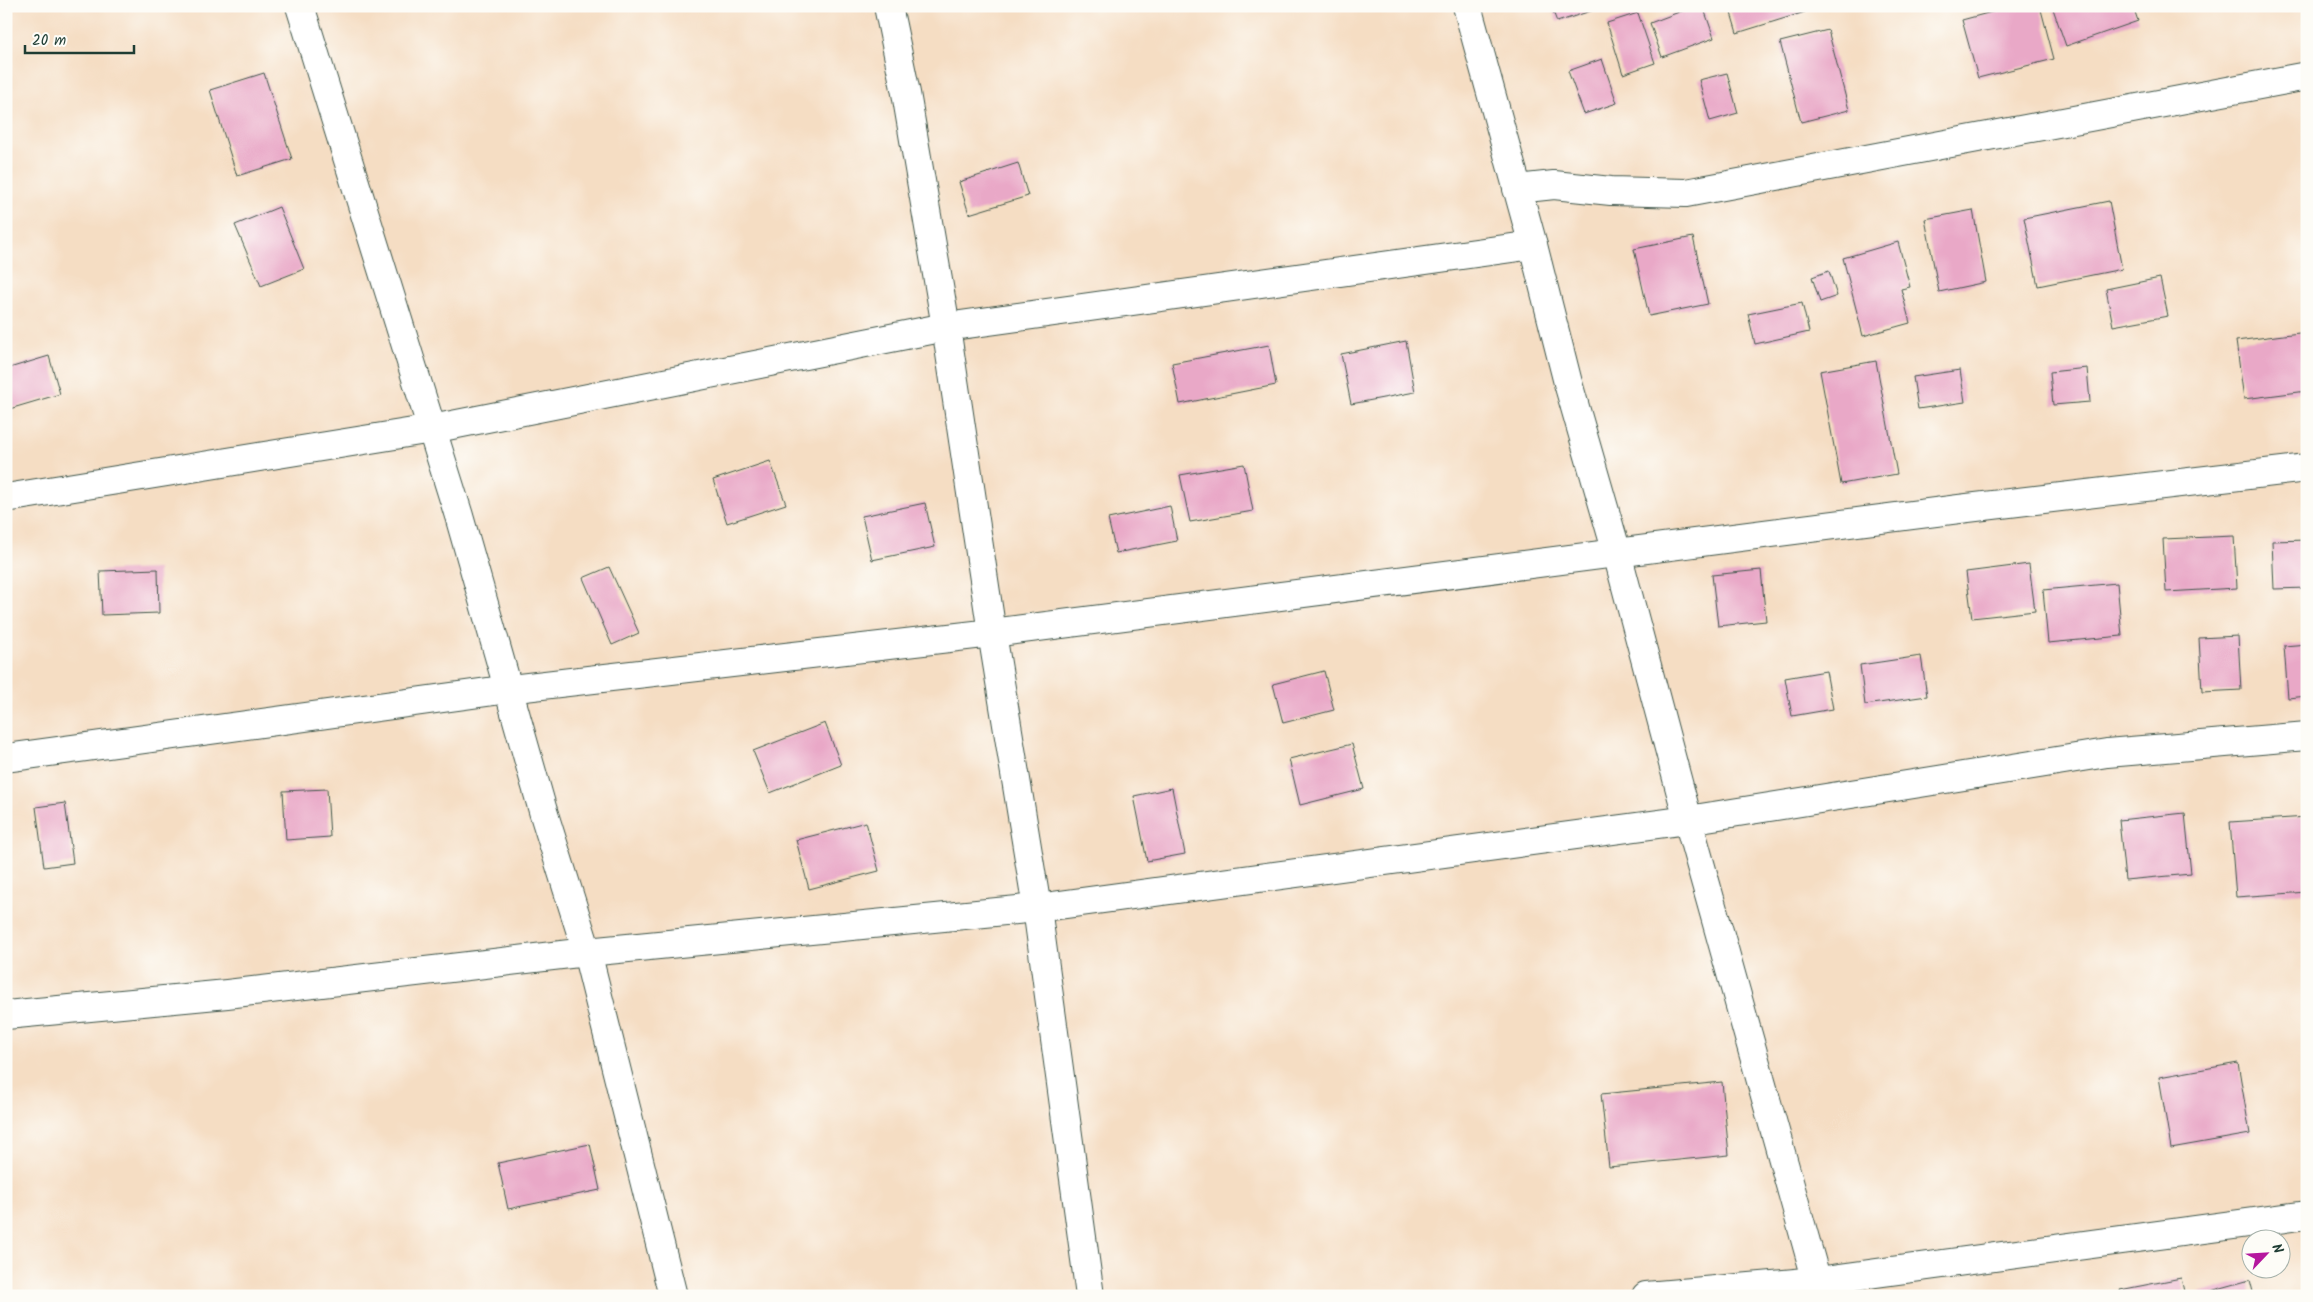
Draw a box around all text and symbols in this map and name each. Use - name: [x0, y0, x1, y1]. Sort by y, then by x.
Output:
- scale bar: [25, 22, 134, 54]
- text: 20 m: [32, 29, 66, 53]
- north arrow: [2240, 1230, 2290, 1280]
- text: N: [2265, 1240, 2289, 1258]

